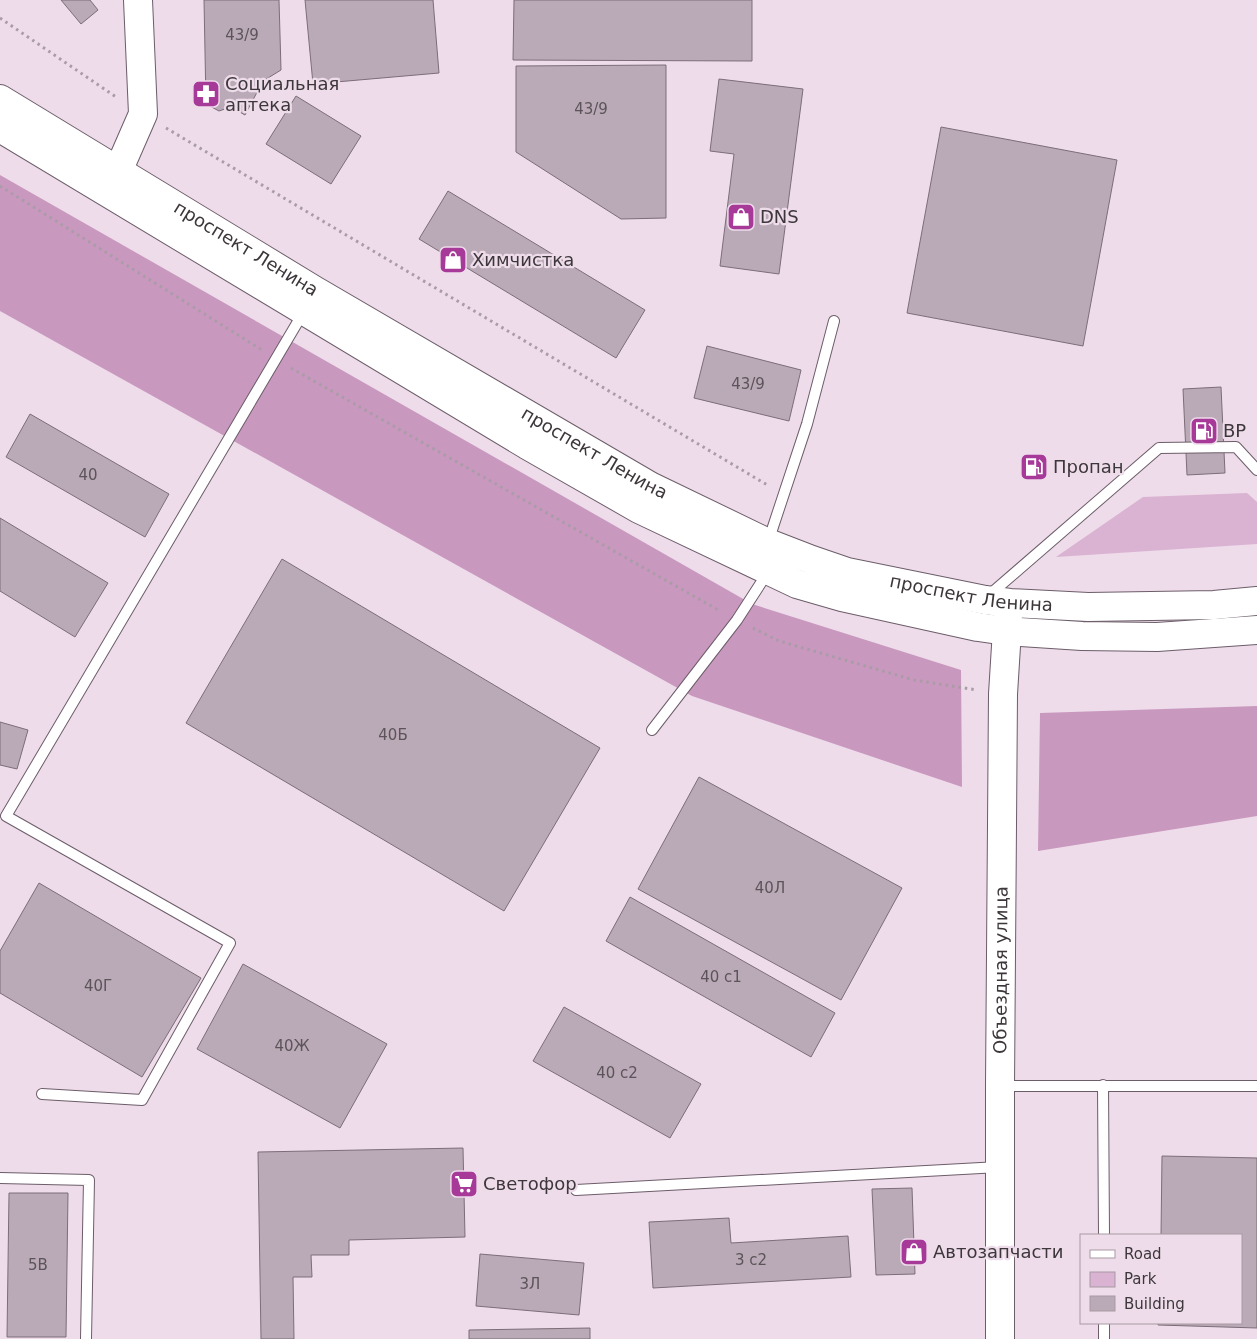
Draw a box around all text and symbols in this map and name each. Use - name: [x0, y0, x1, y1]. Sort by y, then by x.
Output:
- house number: 43/9: [225, 26, 259, 44]
- place label: Социальная аптека: [225, 73, 339, 115]
- pharmacy icon: Социальная аптека: [191, 79, 221, 109]
- house number: 43/9: [574, 100, 608, 118]
- street label: проспект Ленина: [170, 196, 322, 300]
- shop icon: DNS: [726, 202, 756, 232]
- place label: DNS: [760, 206, 799, 227]
- shop icon: Химчистка: [438, 245, 468, 275]
- place label: Химчистка: [472, 249, 574, 270]
- house number: 43/9: [731, 375, 765, 393]
- street label: проспект Ленина: [518, 402, 671, 503]
- fuel station icon: BP: [1189, 416, 1219, 446]
- place label: BP: [1223, 420, 1246, 441]
- fuel station icon: Пропан: [1019, 452, 1049, 482]
- place label: Пропан: [1053, 456, 1124, 477]
- house number: 40: [78, 466, 98, 484]
- street label: проспект Ленина: [888, 570, 1053, 615]
- house number: 40Б: [378, 726, 408, 744]
- house number: 40Л: [755, 879, 785, 897]
- street label: Объездная улица: [989, 886, 1012, 1054]
- house number: 40 с1: [700, 968, 742, 986]
- house number: 40Г: [84, 977, 112, 995]
- house number: 40Ж: [274, 1037, 310, 1055]
- house number: 40 с2: [596, 1064, 638, 1082]
- supermarket icon: Светофор: [449, 1169, 479, 1199]
- place label: Светофор: [483, 1173, 577, 1194]
- legend: [1080, 1234, 1242, 1324]
- shop icon: Автозапчасти: [899, 1237, 929, 1267]
- place label: Автозапчасти: [933, 1241, 1064, 1262]
- text: Road: [1124, 1245, 1162, 1263]
- house number: 3 с2: [735, 1251, 767, 1269]
- house number: 5В: [28, 1256, 48, 1274]
- text: Park: [1124, 1270, 1157, 1288]
- house number: 3Л: [520, 1275, 540, 1293]
- text: Building: [1124, 1295, 1185, 1313]

